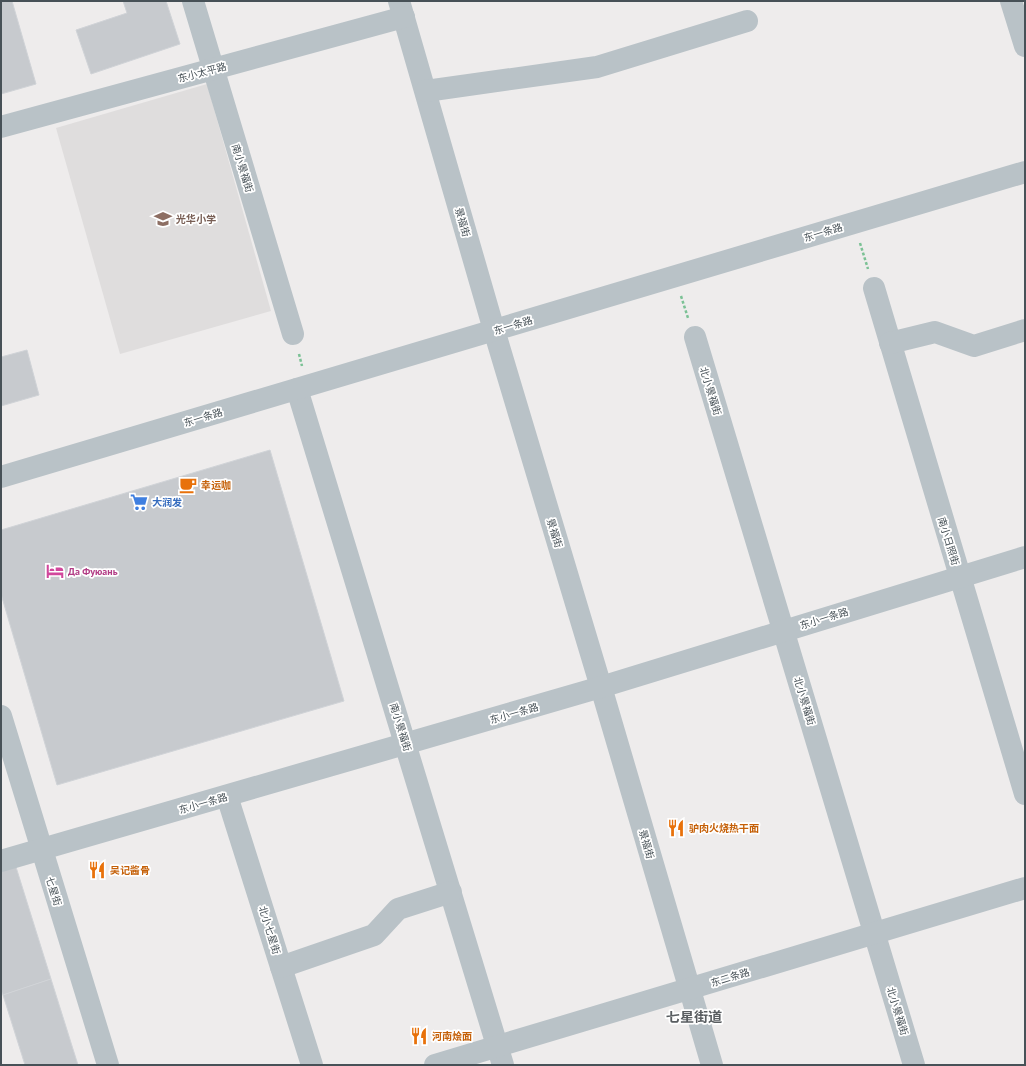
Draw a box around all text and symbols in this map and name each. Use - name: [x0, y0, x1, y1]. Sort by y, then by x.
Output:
- street label: 东小太平路: [176, 60, 228, 85]
- street label: 南小景福街: [229, 142, 256, 194]
- street label: 景福街: [452, 206, 473, 238]
- school or university icon: 光华小学: [153, 209, 173, 229]
- place label: 光华小学: [176, 213, 216, 226]
- street label: 东一条路: [802, 220, 844, 245]
- street label: 东一条路: [492, 313, 534, 338]
- street label: 北小景福街: [697, 365, 724, 417]
- street label: 东一条路: [182, 405, 224, 430]
- cafe icon: 幸运咖: [178, 475, 198, 495]
- place label: 幸运咖: [201, 479, 231, 492]
- supermarket icon: 大润发: [129, 492, 149, 512]
- place label: 大润发: [152, 496, 182, 509]
- street label: 南小日照街: [935, 515, 962, 567]
- street label: 景福街: [544, 517, 565, 549]
- hotel icon: Да Фуюань: [45, 561, 65, 581]
- place label: Да Фуюань: [68, 565, 118, 578]
- street label: 东小一条路: [798, 605, 850, 632]
- street label: 北小景福街: [791, 675, 818, 727]
- street label: 东小一条路: [488, 700, 540, 727]
- street label: 南小景福街: [387, 701, 414, 753]
- street label: 东小一条路: [177, 790, 229, 817]
- restaurant icon: 驴肉火烧热干面: [666, 818, 686, 838]
- place label: 驴肉火烧热干面: [689, 822, 759, 835]
- street label: 景福街: [636, 828, 657, 860]
- restaurant icon: 吴记酱骨: [87, 860, 107, 880]
- place label: 吴记酱骨: [110, 864, 150, 877]
- street label: 七星街: [43, 875, 64, 907]
- street label: 北小七星街: [256, 904, 283, 956]
- street label: 东二条路: [709, 965, 751, 990]
- street label: 北小景福街: [884, 985, 911, 1037]
- district label: 七星街道: [666, 1008, 722, 1026]
- restaurant icon: 河南烩面: [409, 1026, 429, 1046]
- place label: 河南烩面: [432, 1030, 472, 1043]

